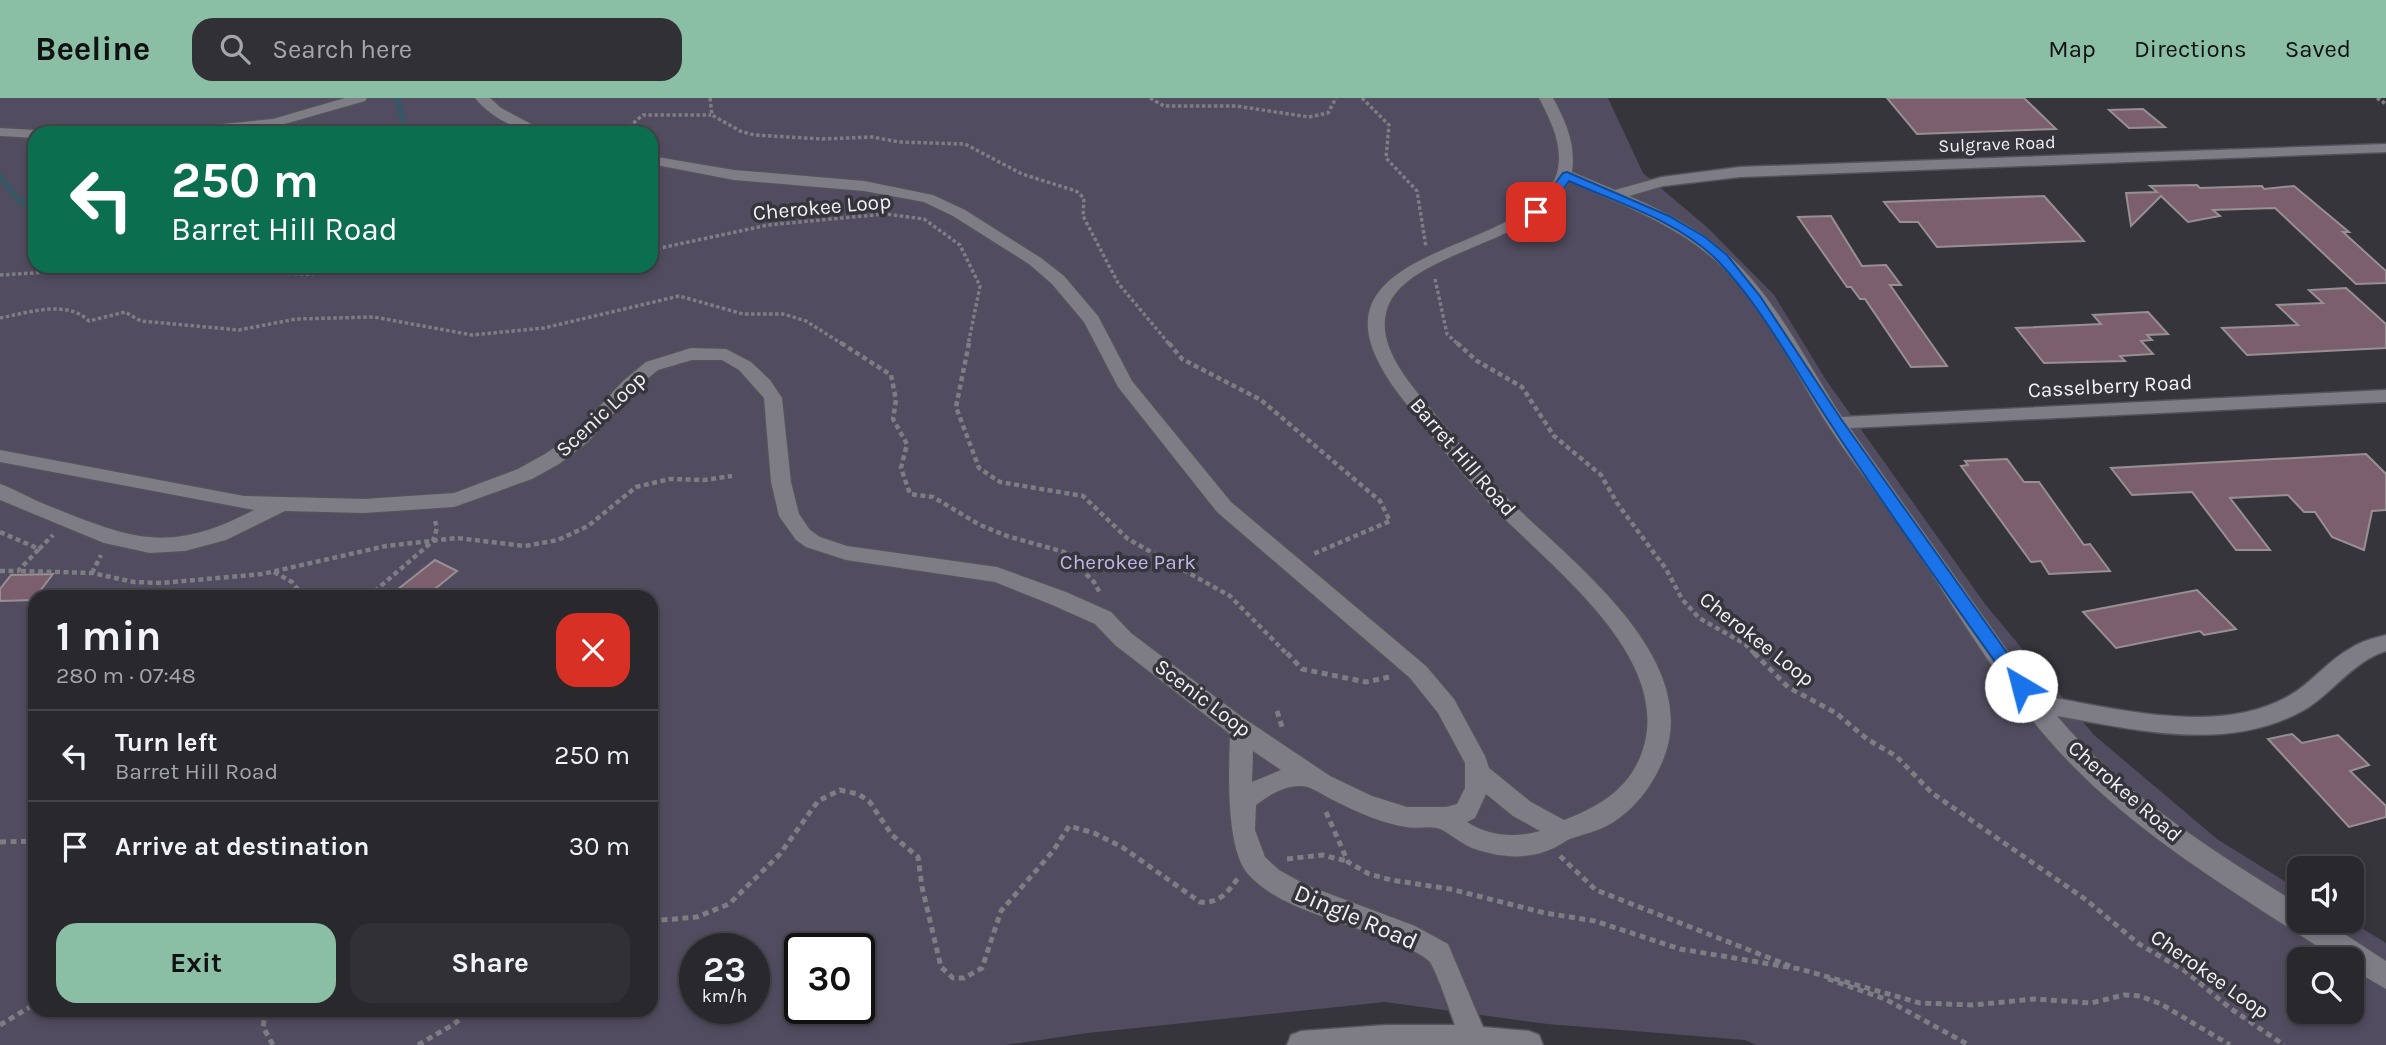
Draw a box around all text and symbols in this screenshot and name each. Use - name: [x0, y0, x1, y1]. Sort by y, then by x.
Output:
- search box: [192, 18, 682, 81]
- text: Beeline: [35, 30, 150, 68]
- icon: search: [216, 30, 254, 68]
- text: Search here: [272, 34, 412, 65]
- text: Map: [2048, 35, 2096, 63]
- text: Directions: [2134, 35, 2247, 63]
- text: Saved: [2285, 35, 2351, 63]
- street label: Sulgrave Road: [1938, 131, 2056, 157]
- text: 250 m: [171, 152, 319, 209]
- icon: left: [56, 154, 147, 245]
- pin: [1506, 182, 1566, 242]
- street label: Cherokee Loop: [752, 189, 892, 225]
- icon: arrive: [1517, 193, 1555, 231]
- text: Barret Hill Road: [171, 211, 398, 248]
- street label: Scenic Loop: [551, 366, 651, 462]
- street label: Casselberry Road: [2027, 370, 2193, 402]
- street label: Barret Hill Road: [1405, 393, 1521, 521]
- park label: Cherokee Park: [1060, 550, 1196, 574]
- street label: Cherokee Loop: [1695, 587, 1819, 691]
- text: 1 min: [56, 611, 161, 661]
- button: close: [556, 613, 630, 687]
- position arrow: [1984, 649, 2058, 723]
- street label: Scenic Loop: [1150, 654, 1256, 742]
- text: 280 m · 07:48: [56, 662, 196, 689]
- text: Turn left: [115, 727, 217, 758]
- street label: Cherokee Road: [2063, 735, 2187, 847]
- icon: left: [56, 737, 94, 775]
- text: 250 m: [554, 740, 630, 771]
- text: Barret Hill Road: [115, 758, 278, 785]
- icon: arrive: [56, 828, 94, 866]
- text: Arrive at destination: [115, 831, 369, 862]
- text: 30 m: [569, 831, 630, 862]
- map controls: [2287, 856, 2364, 1024]
- button: sound: [2287, 856, 2364, 933]
- street label: Dingle Road: [1290, 879, 1422, 955]
- button: Exit: [56, 923, 336, 1003]
- button: Share: [350, 923, 630, 1003]
- street label: Cherokee Loop: [2146, 924, 2274, 1024]
- speed limit sign: 30: [784, 933, 875, 1024]
- button: search: [2287, 947, 2364, 1024]
- text: 23: [703, 949, 746, 990]
- text: km/h: [702, 985, 747, 1007]

